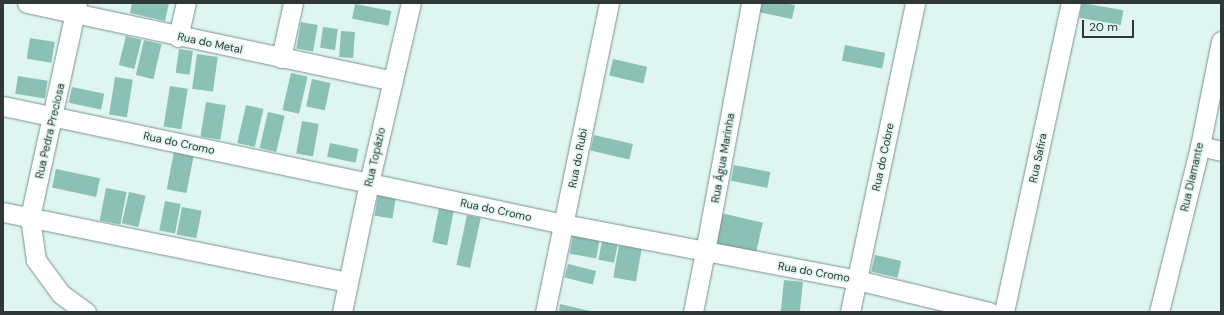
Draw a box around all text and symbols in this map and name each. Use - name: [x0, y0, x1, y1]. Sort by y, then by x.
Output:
- scale bar: [1084, 12, 1136, 38]
- text: 20 m: [1089, 19, 1118, 35]
- street label: Rua do Metal: [176, 30, 244, 56]
- street label: Rua Pedra Preciosa: [33, 82, 67, 180]
- street label: Rua Água Marinha: [709, 112, 737, 204]
- street label: Rua do Cobre: [869, 122, 897, 192]
- street label: Rua Topázio: [362, 126, 388, 188]
- street label: Rua do Rubi: [566, 127, 590, 189]
- street label: Rua do Cromo: [142, 129, 216, 157]
- street label: Rua Safira: [1026, 132, 1050, 184]
- street label: Rua Diamante: [1178, 141, 1206, 213]
- street label: Rua do Cromo: [459, 196, 533, 224]
- street label: Rua do Cromo: [777, 259, 851, 285]

